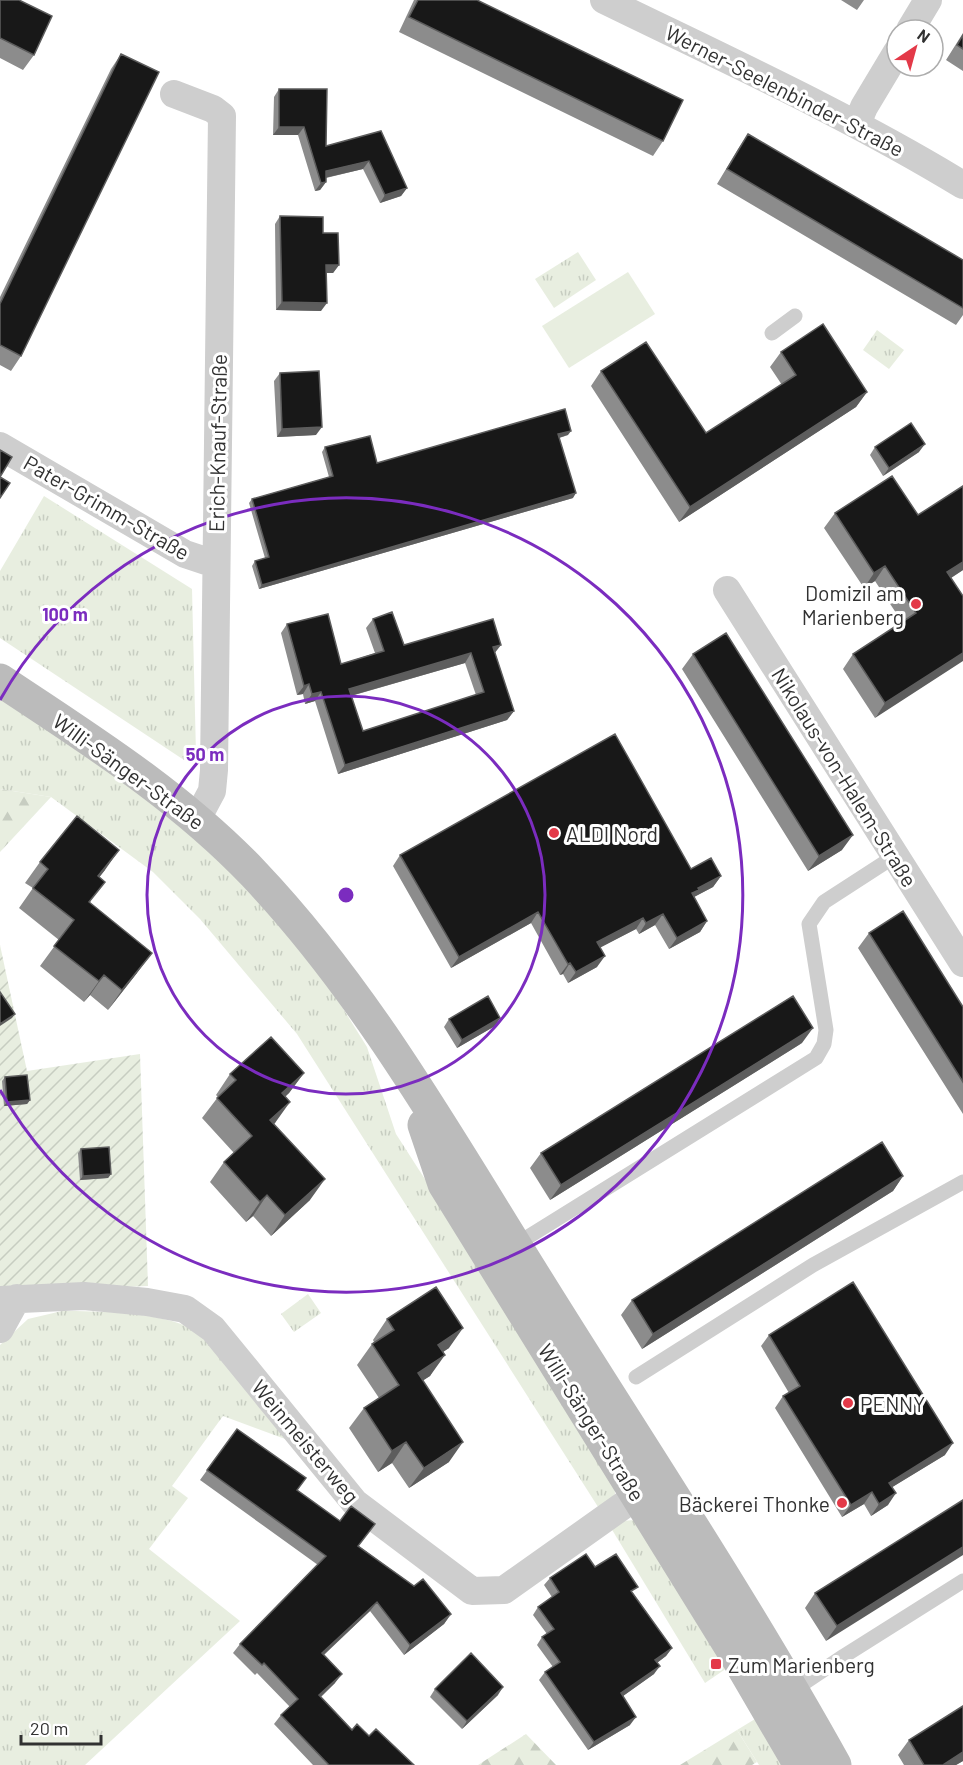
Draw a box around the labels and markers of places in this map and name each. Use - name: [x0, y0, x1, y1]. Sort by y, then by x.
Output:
- place label: Domizil am Marienberg: [802, 580, 904, 629]
- marker: Domizil am Marienberg: [909, 597, 923, 611]
- place label: ALDI Nord: [566, 821, 658, 846]
- marker: ALDI Nord: [547, 826, 561, 840]
- centre of rings: [336, 885, 356, 905]
- place label: PENNY: [860, 1391, 925, 1416]
- marker: PENNY: [841, 1396, 855, 1410]
- place label: Bäckerei Thonke: [679, 1491, 830, 1516]
- marker: Bäckerei Thonke: [835, 1496, 849, 1510]
- place label: Zum Marienberg: [728, 1652, 875, 1677]
- marker: Zum Marienberg: [709, 1657, 723, 1671]

